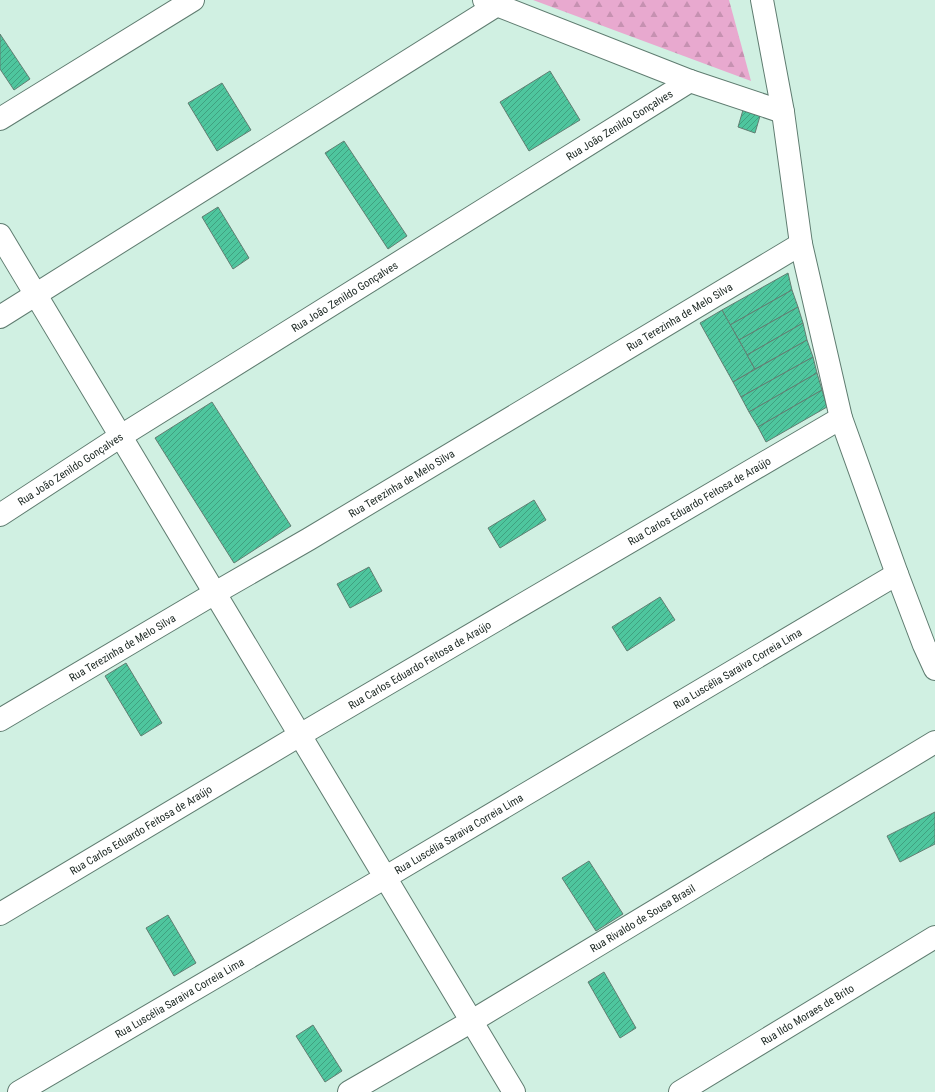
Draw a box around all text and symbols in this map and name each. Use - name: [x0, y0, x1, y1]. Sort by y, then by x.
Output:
- street label: Rua João Zenildo Gonçalves: [564, 87, 675, 163]
- street label: Rua João Zenildo Gonçalves: [289, 258, 400, 335]
- street label: Rua Terezinha de Melo Silva: [624, 280, 735, 354]
- street label: Rua João Zenildo Gonçalves: [15, 430, 125, 508]
- street label: Rua Terezinha de Melo Silva: [346, 447, 457, 520]
- street label: Rua Carlos Eduardo Feitosa de Araújo: [625, 454, 773, 548]
- street label: Rua Terezinha de Melo Silva: [67, 611, 178, 684]
- street label: Rua Carlos Eduardo Feitosa de Araújo: [346, 618, 494, 712]
- street label: Rua Luscélia Saraiva Correia Lima: [671, 625, 804, 712]
- street label: Rua Carlos Eduardo Feitosa de Araújo: [67, 782, 215, 877]
- street label: Rua Luscélia Saraiva Correia Lima: [392, 791, 525, 877]
- street label: Rua Rivaldo de Sousa Brasil: [587, 882, 697, 955]
- street label: Rua Luscélia Saraiva Correia Lima: [113, 955, 246, 1041]
- street label: Rua Ildo Moraes de Brito: [758, 981, 857, 1048]

